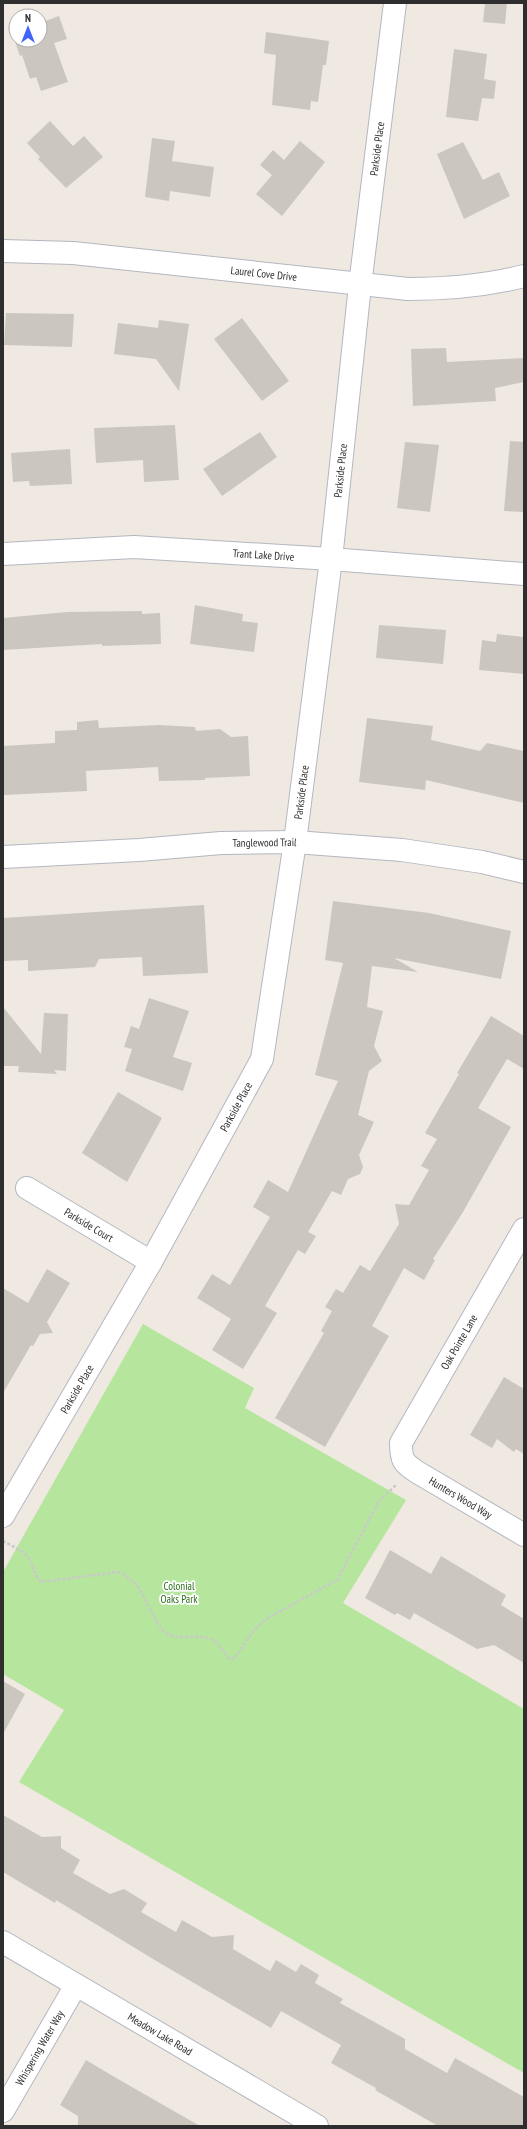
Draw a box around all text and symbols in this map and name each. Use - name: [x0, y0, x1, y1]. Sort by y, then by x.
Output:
- north arrow: [8, 8, 48, 48]
- text: N: [25, 11, 31, 25]
- street label: Parkside Place: [367, 120, 387, 177]
- street label: Laurel Cove Drive: [230, 263, 298, 284]
- street label: Parkside Place: [331, 442, 350, 498]
- street label: Trant Lake Drive: [232, 546, 295, 564]
- street label: Parkside Place: [291, 764, 312, 820]
- street label: Tanglewood Trail: [232, 835, 298, 850]
- street label: Parkside Place: [217, 1079, 255, 1134]
- street label: Parkside Court: [62, 1205, 116, 1245]
- street label: Oak Pointe Lane: [438, 1312, 481, 1372]
- street label: Parkside Place: [57, 1362, 97, 1416]
- street label: Hunters Wood Way: [426, 1474, 495, 1522]
- park label: Colonial Oaks Park: [160, 1579, 198, 1606]
- street label: Whispering Water Way: [12, 2007, 67, 2088]
- street label: Meadow Lake Road: [125, 2010, 195, 2059]

